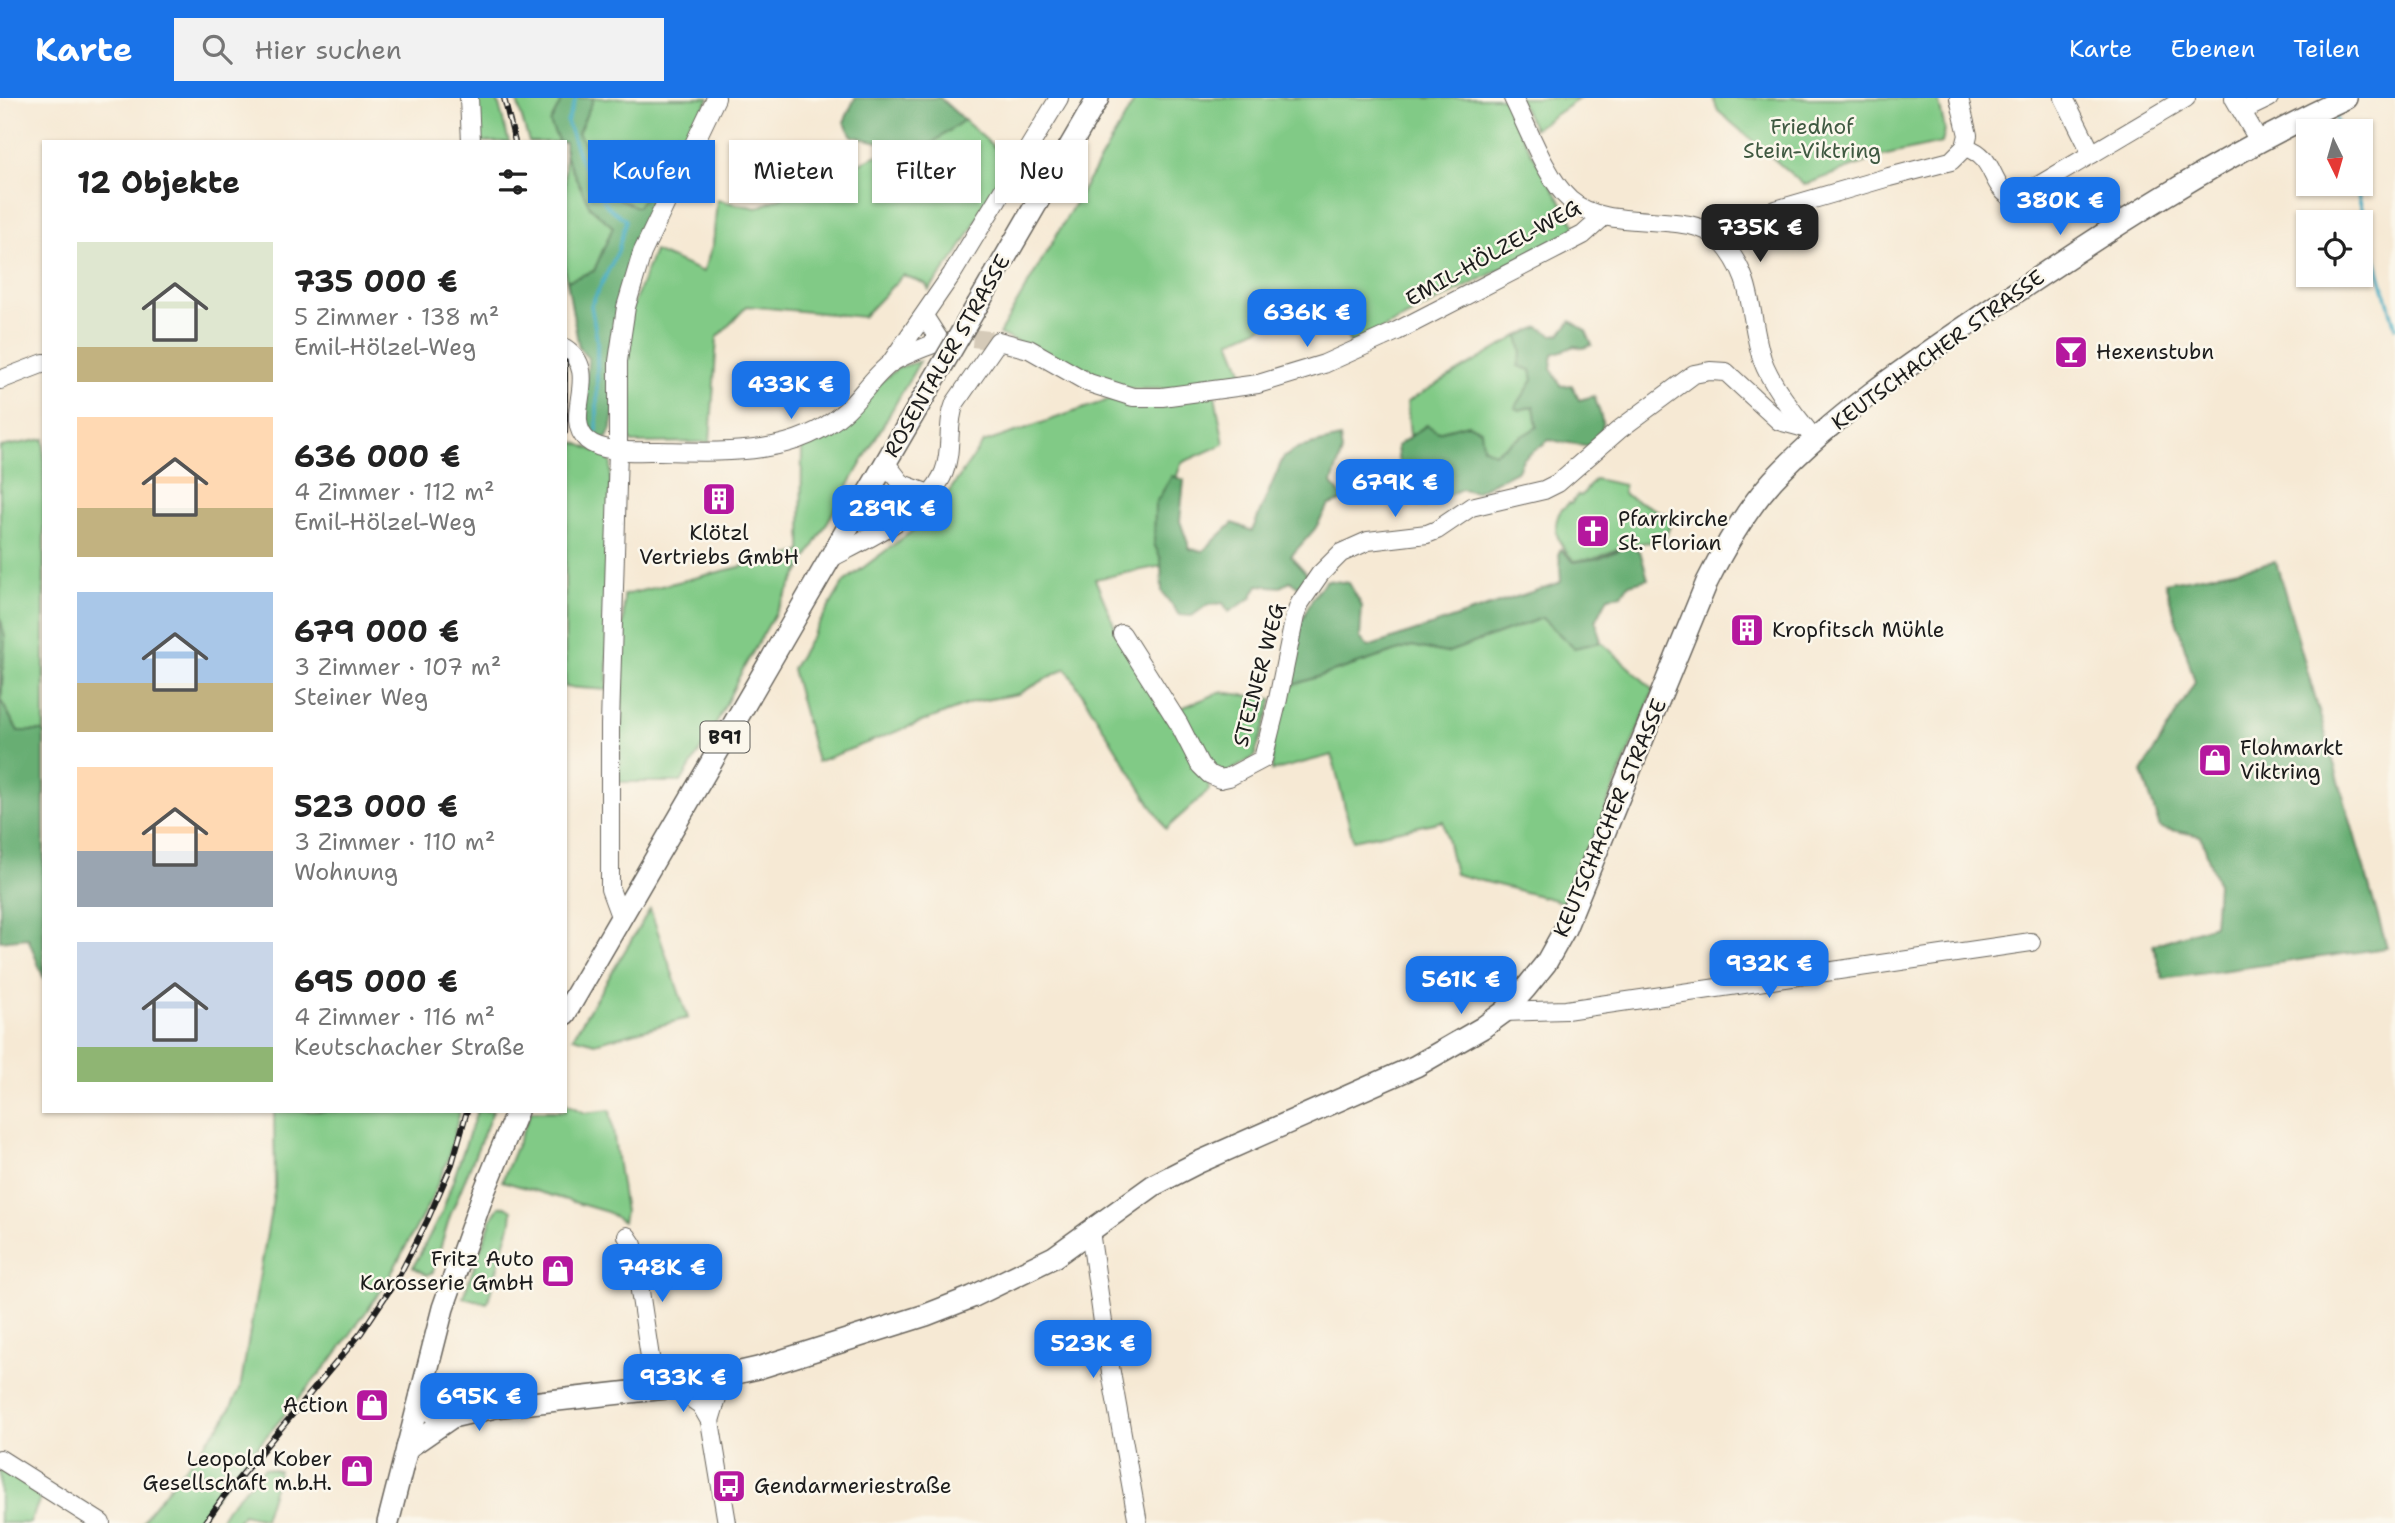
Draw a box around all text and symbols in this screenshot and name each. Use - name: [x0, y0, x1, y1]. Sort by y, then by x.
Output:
- search box: [174, 18, 664, 81]
- text: Karte: [35, 27, 132, 72]
- icon: search: [198, 30, 236, 68]
- text: Hier suchen: [254, 32, 402, 67]
- text: Karte: [2069, 33, 2132, 65]
- text: Ebenen: [2170, 33, 2255, 65]
- text: Teilen: [2293, 33, 2360, 65]
- park label: Friedhof Stein-Viktring: [1743, 113, 1881, 165]
- north arrow: [2296, 119, 2373, 196]
- map controls: [2296, 119, 2373, 287]
- chip: Kaufen: [588, 140, 715, 203]
- chip: Mieten: [729, 140, 858, 203]
- chip: Filter: [872, 140, 981, 203]
- chip: Neu: [995, 140, 1088, 203]
- text: 12 Objekte: [77, 162, 240, 203]
- icon: filters: [494, 163, 532, 201]
- pin: 380K €: [2003, 178, 2117, 237]
- text: 380K €: [2016, 185, 2104, 215]
- street label: EMIL-HÖLZEL-WEG: [1400, 193, 1586, 313]
- pin: 735K €: [1703, 204, 1817, 264]
- button: locate: [2296, 210, 2373, 287]
- text: 735K €: [1717, 212, 1803, 242]
- street label: ROSENTALER STRASSE: [877, 249, 1017, 463]
- text: 735 000 €: [294, 261, 458, 302]
- street label: KEUTSCHACHER STRASSE: [1826, 263, 2050, 437]
- icon: home: [133, 270, 217, 354]
- pin: 636K €: [1250, 289, 1364, 349]
- text: 636K €: [1263, 297, 1351, 327]
- text: 5 Zimmer · 138 m²: [294, 302, 499, 332]
- text: Emil-Hölzel-Weg: [294, 332, 476, 362]
- bar icon: Hexenstubn: [2052, 333, 2090, 371]
- place label: Hexenstubn: [2096, 338, 2214, 366]
- pin: 433K €: [734, 362, 848, 421]
- text: 433K €: [748, 369, 834, 399]
- text: 636 000 €: [294, 436, 461, 477]
- icon: home: [133, 445, 217, 529]
- pin: 679K €: [1338, 460, 1452, 519]
- text: 679K €: [1352, 467, 1438, 497]
- text: 4 Zimmer · 112 m²: [294, 477, 495, 507]
- building icon: Klötzl Vertriebs GmbH: [700, 480, 738, 518]
- pin: 289K €: [835, 486, 949, 545]
- text: 289K €: [848, 493, 936, 523]
- place label: Pfarrkirche St. Florian: [1618, 505, 1729, 557]
- text: Emil-Hölzel-Weg: [294, 507, 476, 537]
- church icon: Pfarrkirche St. Florian: [1574, 512, 1612, 550]
- place label: Klötzl Vertriebs GmbH: [639, 519, 799, 571]
- street label: STEINER WEG: [1226, 600, 1292, 750]
- text: 679 000 €: [294, 611, 459, 652]
- building icon: Kropfitsch Mühle: [1728, 611, 1766, 649]
- place label: Kropfitsch Mühle: [1772, 616, 1945, 644]
- icon: home: [133, 620, 217, 704]
- text: 3 Zimmer · 107 m²: [294, 652, 501, 682]
- text: Steiner Weg: [294, 682, 428, 712]
- street label: KEUTSCHACHER STRASSE: [1547, 694, 1673, 942]
- road number: B91: [700, 722, 750, 752]
- place label: Flohmarkt Viktring: [2240, 734, 2344, 786]
- shop icon: Flohmarkt Viktring: [2196, 741, 2234, 779]
- text: 523 000 €: [294, 786, 458, 827]
- icon: home: [133, 795, 217, 879]
- text: 3 Zimmer · 110 m²: [294, 827, 495, 857]
- text: Wohnung: [294, 857, 398, 887]
- pin: 932K €: [1712, 940, 1826, 1000]
- text: 932K €: [1726, 948, 1812, 978]
- pin: 561K €: [1404, 956, 1518, 1016]
- text: 695 000 €: [294, 961, 458, 1002]
- text: 561K €: [1422, 964, 1500, 994]
- icon: home: [133, 970, 217, 1054]
- text: 4 Zimmer · 116 m²: [294, 1002, 495, 1032]
- text: Keutschacher Straße: [294, 1032, 525, 1062]
- pin: 748K €: [605, 1244, 719, 1304]
- place label: Fritz Auto Karosserie GmbH: [360, 1245, 534, 1297]
- shop icon: Fritz Auto Karosserie GmbH: [539, 1252, 577, 1290]
- text: 748K €: [618, 1252, 706, 1282]
- pin: 523K €: [1036, 1320, 1150, 1380]
- text: 523K €: [1050, 1328, 1136, 1358]
- pin: 933K €: [626, 1354, 740, 1414]
- text: 933K €: [639, 1362, 727, 1392]
- pin: 695K €: [422, 1374, 536, 1433]
- text: 695K €: [436, 1381, 522, 1411]
- shop icon: Action: [353, 1386, 391, 1424]
- place label: Action: [283, 1391, 348, 1419]
- place label: Leopold Kober Gesellschaft m.b.H.: [143, 1445, 332, 1497]
- shop icon: Leopold Kober Gesellschaft m.b.H.: [338, 1452, 376, 1490]
- bus stop icon: Gendarmeriestraße: [710, 1467, 748, 1505]
- place label: Gendarmeriestraße: [754, 1472, 952, 1500]

